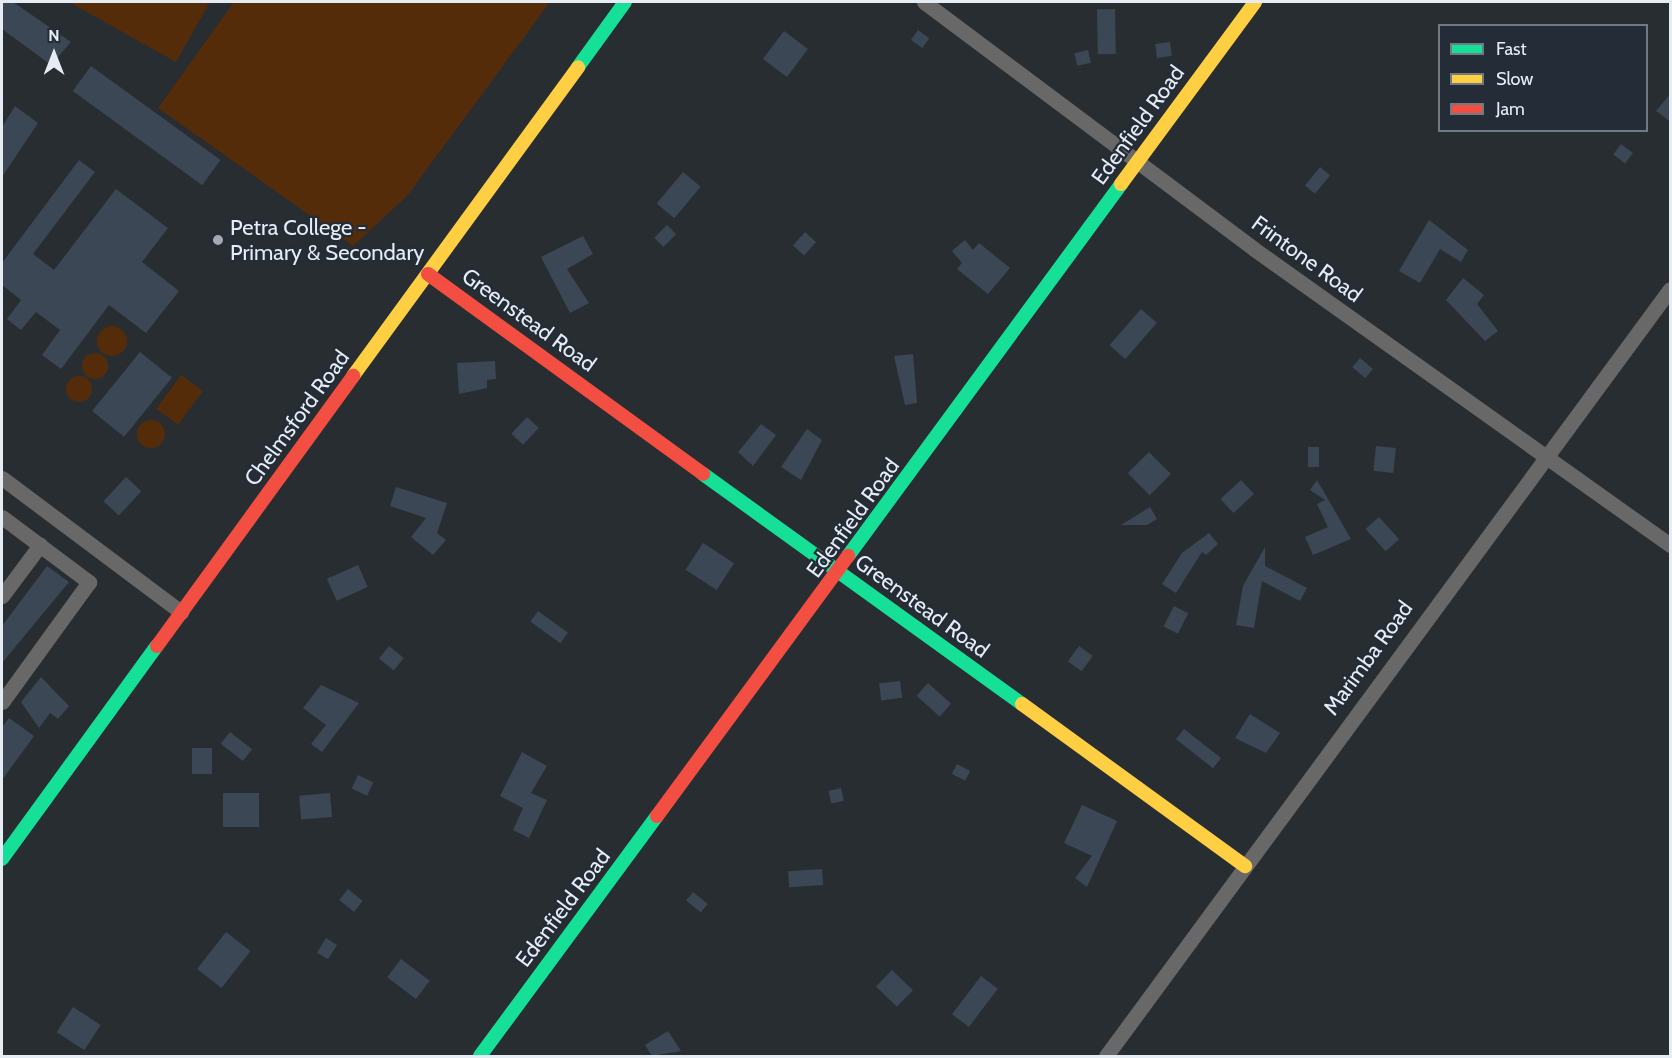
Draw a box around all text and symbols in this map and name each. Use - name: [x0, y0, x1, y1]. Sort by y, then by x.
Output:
- north arrow: [24, 24, 84, 84]
- legend: [1438, 24, 1648, 132]
- text: N: [48, 26, 60, 45]
- text: Fast: [1496, 38, 1527, 60]
- street label: Edenfield Road: [1086, 60, 1190, 190]
- text: Slow: [1496, 68, 1533, 90]
- text: Jam: [1496, 98, 1525, 120]
- street label: Frintone Road: [1247, 210, 1367, 308]
- place label: Petra College - Primary & Secondary: [230, 214, 424, 266]
- marker: Petra College - Primary & Secondary: [211, 233, 225, 247]
- street label: Greenstead Road: [457, 263, 601, 377]
- street label: Chelmsford Road: [239, 345, 355, 491]
- street label: Edenfield Road: [801, 453, 905, 583]
- street label: Greenstead Road: [850, 549, 994, 663]
- street label: Marimba Road: [1318, 596, 1418, 720]
- street label: Edenfield Road: [510, 844, 616, 972]

